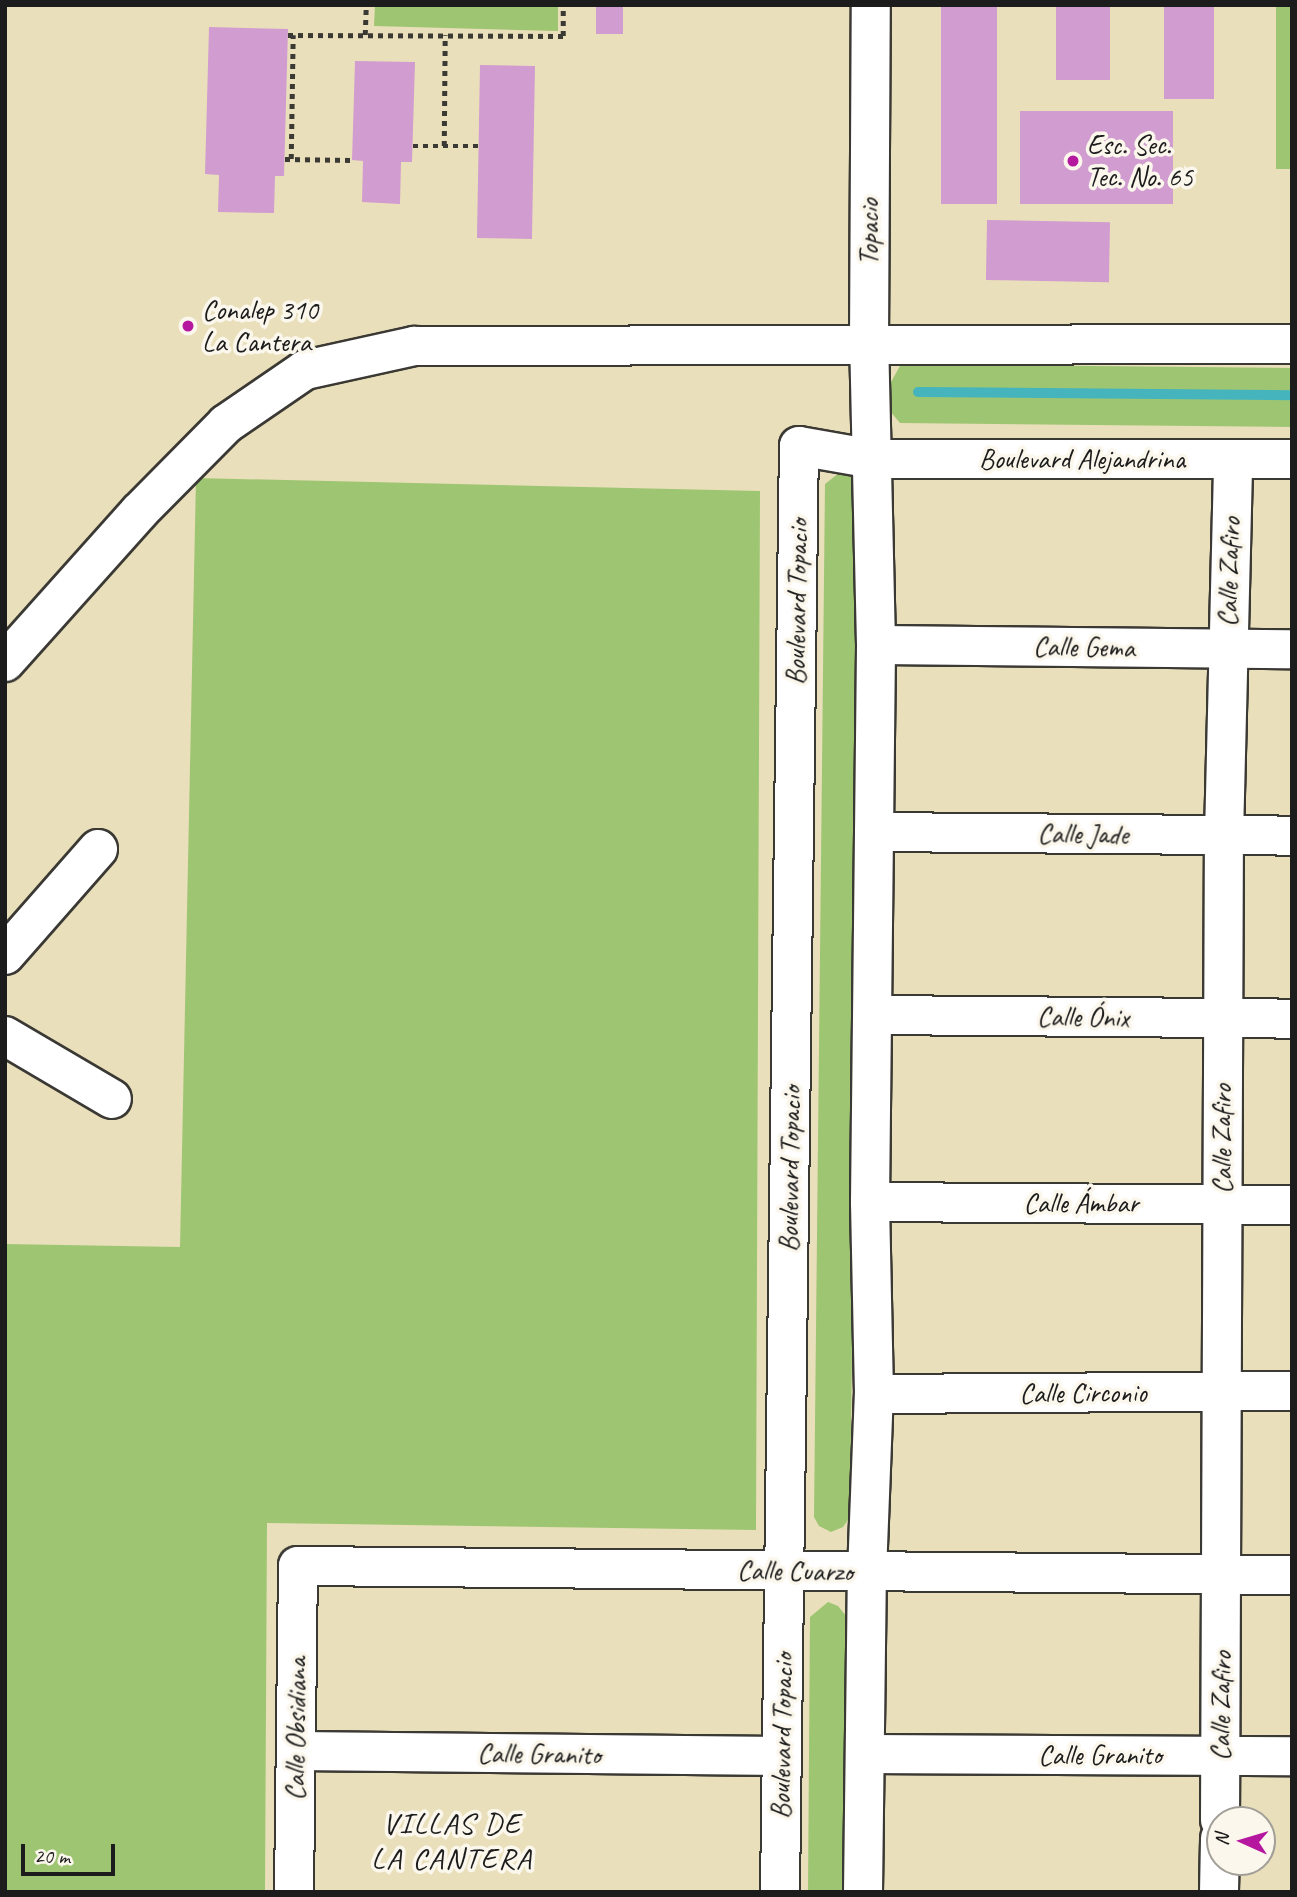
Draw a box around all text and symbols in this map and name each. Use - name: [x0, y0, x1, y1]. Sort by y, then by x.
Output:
- place label: Esc. Sec. Tec. No. 65: [1087, 128, 1193, 194]
- marker: Esc. Sec. Tec. No. 65: [1065, 153, 1081, 169]
- street label: Topacio: [852, 199, 886, 265]
- place label: Conalep 310 La Cantera: [202, 293, 318, 359]
- marker: Conalep 310 La Cantera: [180, 318, 196, 334]
- street label: Boulevard Alejandrina: [979, 442, 1185, 476]
- street label: Calle Zafiro: [1210, 516, 1248, 628]
- street label: Boulevard Topacio: [779, 519, 815, 685]
- street label: Calle Gema: [1033, 629, 1135, 665]
- street label: Calle Jade: [1037, 816, 1129, 852]
- street label: Calle Ónix: [1037, 999, 1129, 1035]
- street label: Calle Zafiro: [1205, 1084, 1239, 1194]
- street label: Boulevard Topacio: [772, 1086, 808, 1252]
- street label: Calle Ámbar: [1023, 1186, 1139, 1220]
- street label: Calle Circonio: [1020, 1376, 1146, 1410]
- street label: Calle Cuarzo: [738, 1553, 852, 1589]
- street label: Calle Zafiro: [1203, 1651, 1239, 1761]
- street label: Boulevard Topacio: [764, 1653, 800, 1819]
- street label: Calle Obsidiana: [278, 1657, 314, 1801]
- street label: Calle Granito: [477, 1736, 601, 1772]
- street label: Calle Granito: [1038, 1738, 1162, 1772]
- district label: VILLAS DE LA CANTERA: [373, 1805, 531, 1876]
- north arrow: [1206, 1806, 1276, 1876]
- scale bar: [24, 1830, 119, 1874]
- text: N: [1210, 1833, 1234, 1846]
- text: 20 m: [34, 1843, 70, 1869]

